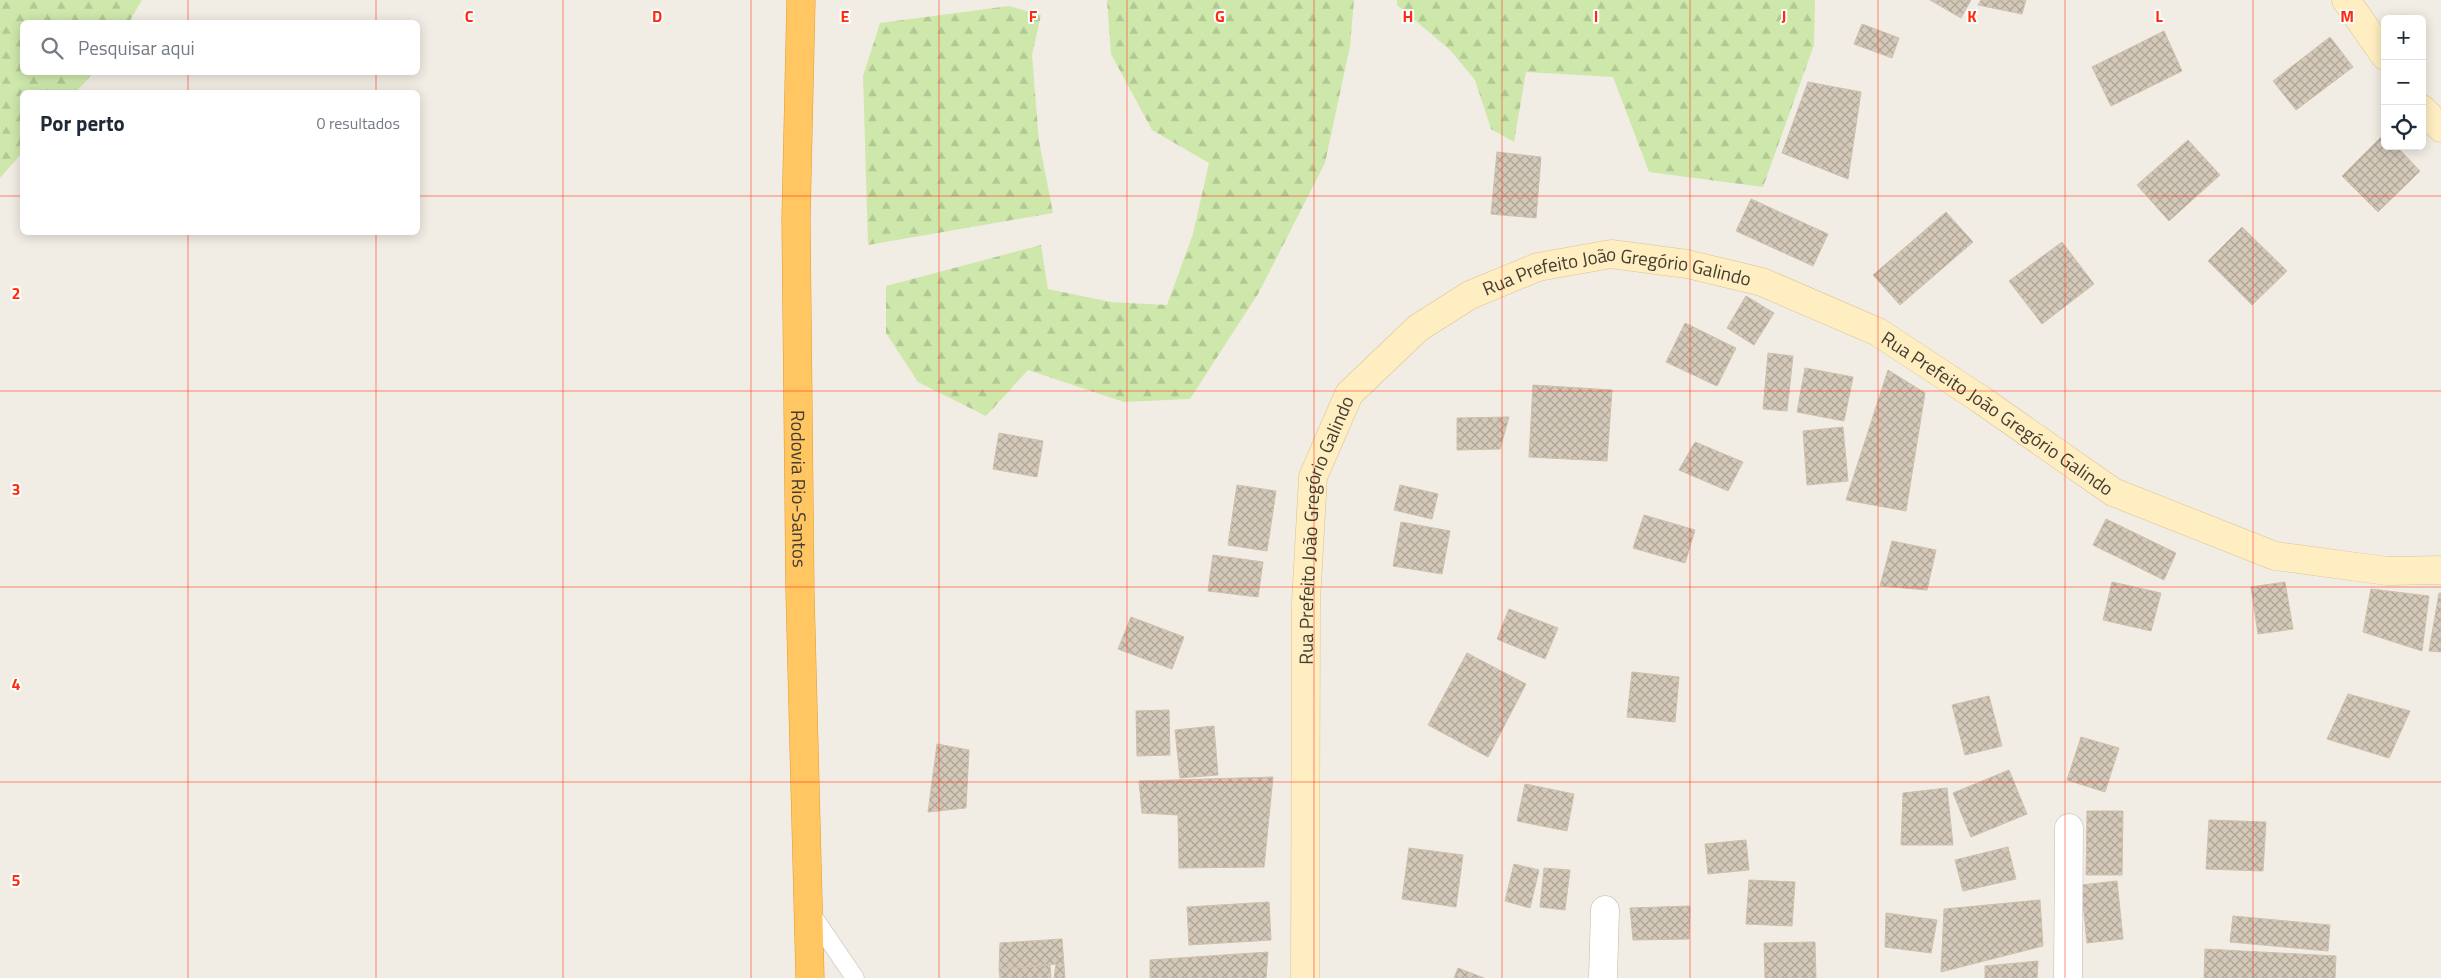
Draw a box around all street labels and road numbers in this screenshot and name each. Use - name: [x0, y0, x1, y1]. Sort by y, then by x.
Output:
- street label: Rua Prefeito João Gregório Galindo: [1478, 239, 1754, 302]
- street label: Rua Prefeito João Gregório Galindo: [1876, 323, 2120, 502]
- street label: Rua Prefeito João Gregório Galindo: [1291, 391, 1361, 665]
- street label: Rodovia Rio-Santos: [784, 410, 815, 568]

